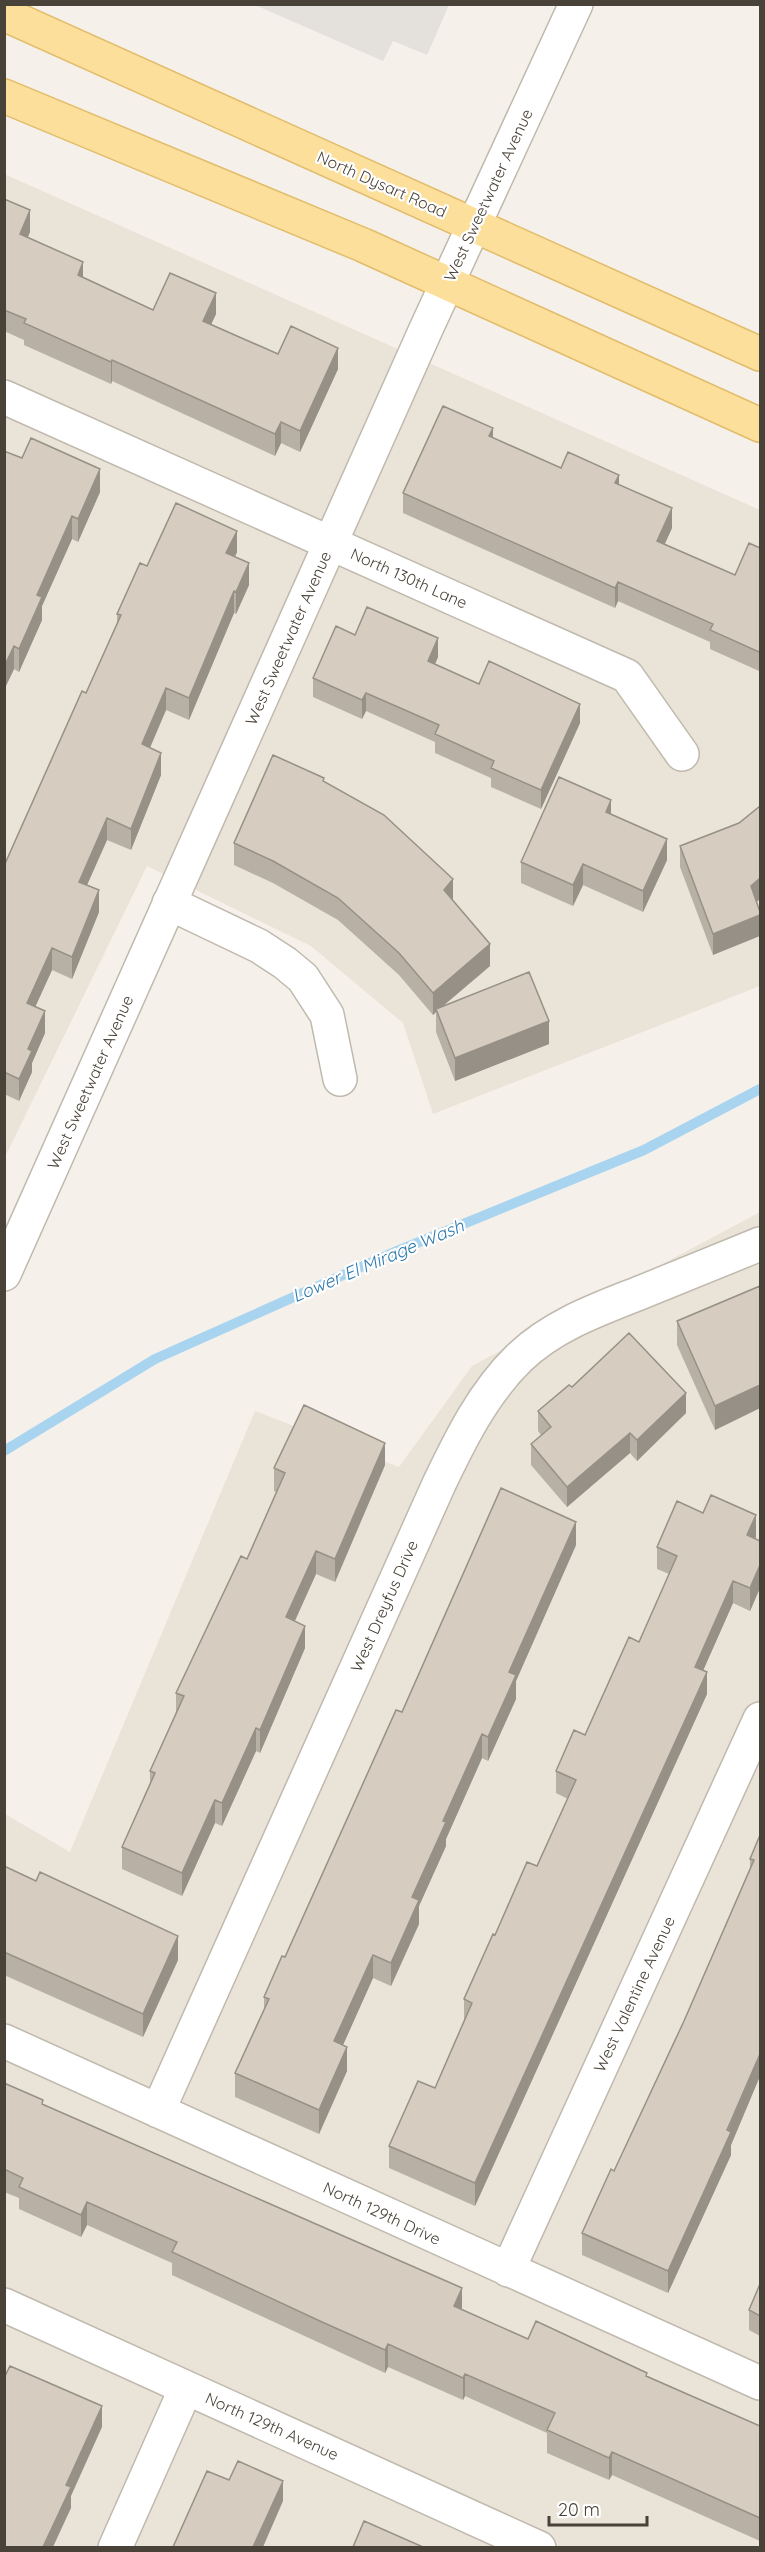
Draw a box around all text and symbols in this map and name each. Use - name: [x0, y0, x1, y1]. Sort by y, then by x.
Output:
- street label: West Sweetwater Avenue: [439, 106, 537, 284]
- street label: North Dysart Road: [314, 146, 450, 222]
- street label: North 130th Lane: [348, 543, 470, 613]
- street label: West Sweetwater Avenue: [241, 548, 335, 728]
- street label: West Sweetwater Avenue: [43, 992, 137, 1172]
- water label: Lower El Mirage Wash: [288, 1214, 468, 1307]
- street label: West Dreyfus Drive: [346, 1537, 422, 1675]
- street label: West Valentine Avenue: [589, 1913, 679, 2075]
- street label: North 129th Drive: [320, 2177, 444, 2249]
- street label: North 129th Avenue: [202, 2388, 342, 2464]
- scale bar: [549, 2489, 646, 2527]
- text: 20 m: [558, 2498, 600, 2521]

